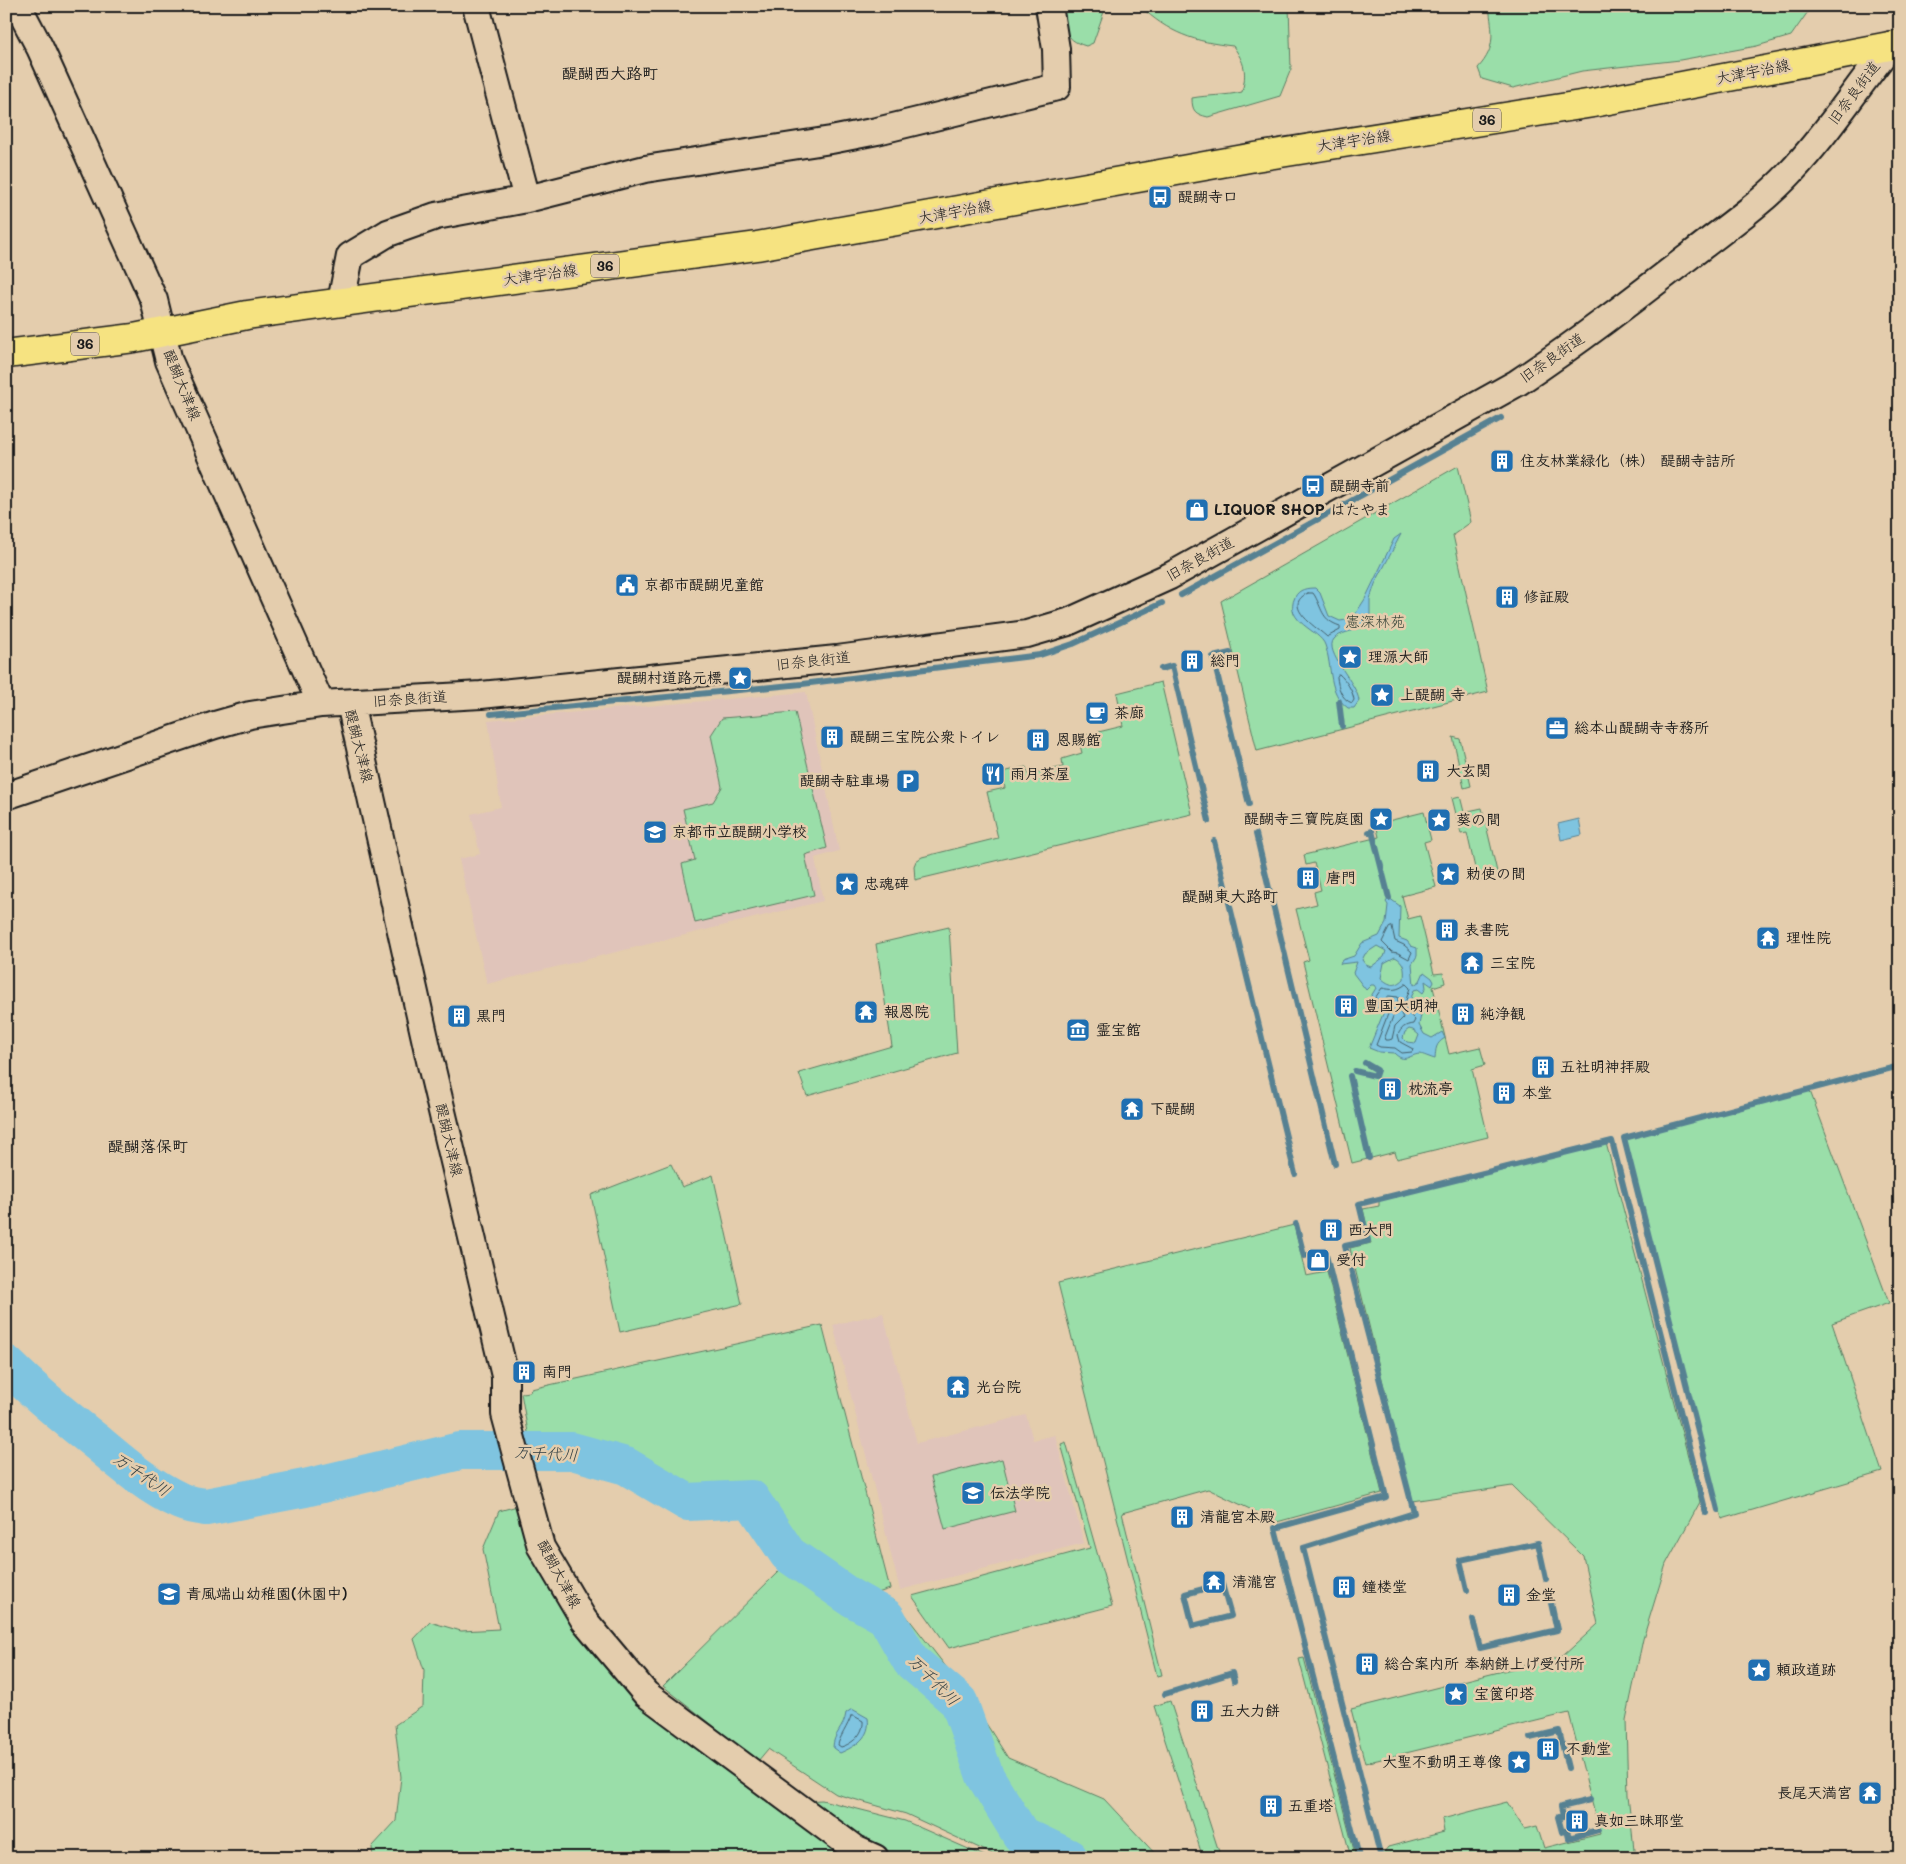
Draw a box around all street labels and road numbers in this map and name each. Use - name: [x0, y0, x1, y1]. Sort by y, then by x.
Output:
- street label: 大津宇治線: [1714, 54, 1792, 88]
- street label: 旧奈良街道: [1823, 56, 1884, 128]
- road number: 36: [1473, 108, 1501, 132]
- street label: 大津宇治線: [1315, 124, 1392, 156]
- street label: 大津宇治線: [916, 195, 994, 227]
- road number: 36: [591, 255, 619, 278]
- street label: 大津宇治線: [501, 259, 578, 289]
- street label: 旧奈良街道: [1515, 327, 1588, 387]
- road number: 36: [71, 332, 99, 356]
- street label: 醍醐大津線: [160, 346, 206, 423]
- street label: 旧奈良街道: [1162, 531, 1237, 585]
- street label: 旧奈良街道: [775, 646, 851, 674]
- street label: 旧奈良街道: [372, 685, 448, 711]
- street label: 醍醐大津線: [341, 707, 379, 785]
- street label: 醍醐大津線: [432, 1101, 468, 1179]
- street label: 醍醐大津線: [533, 1536, 586, 1611]

